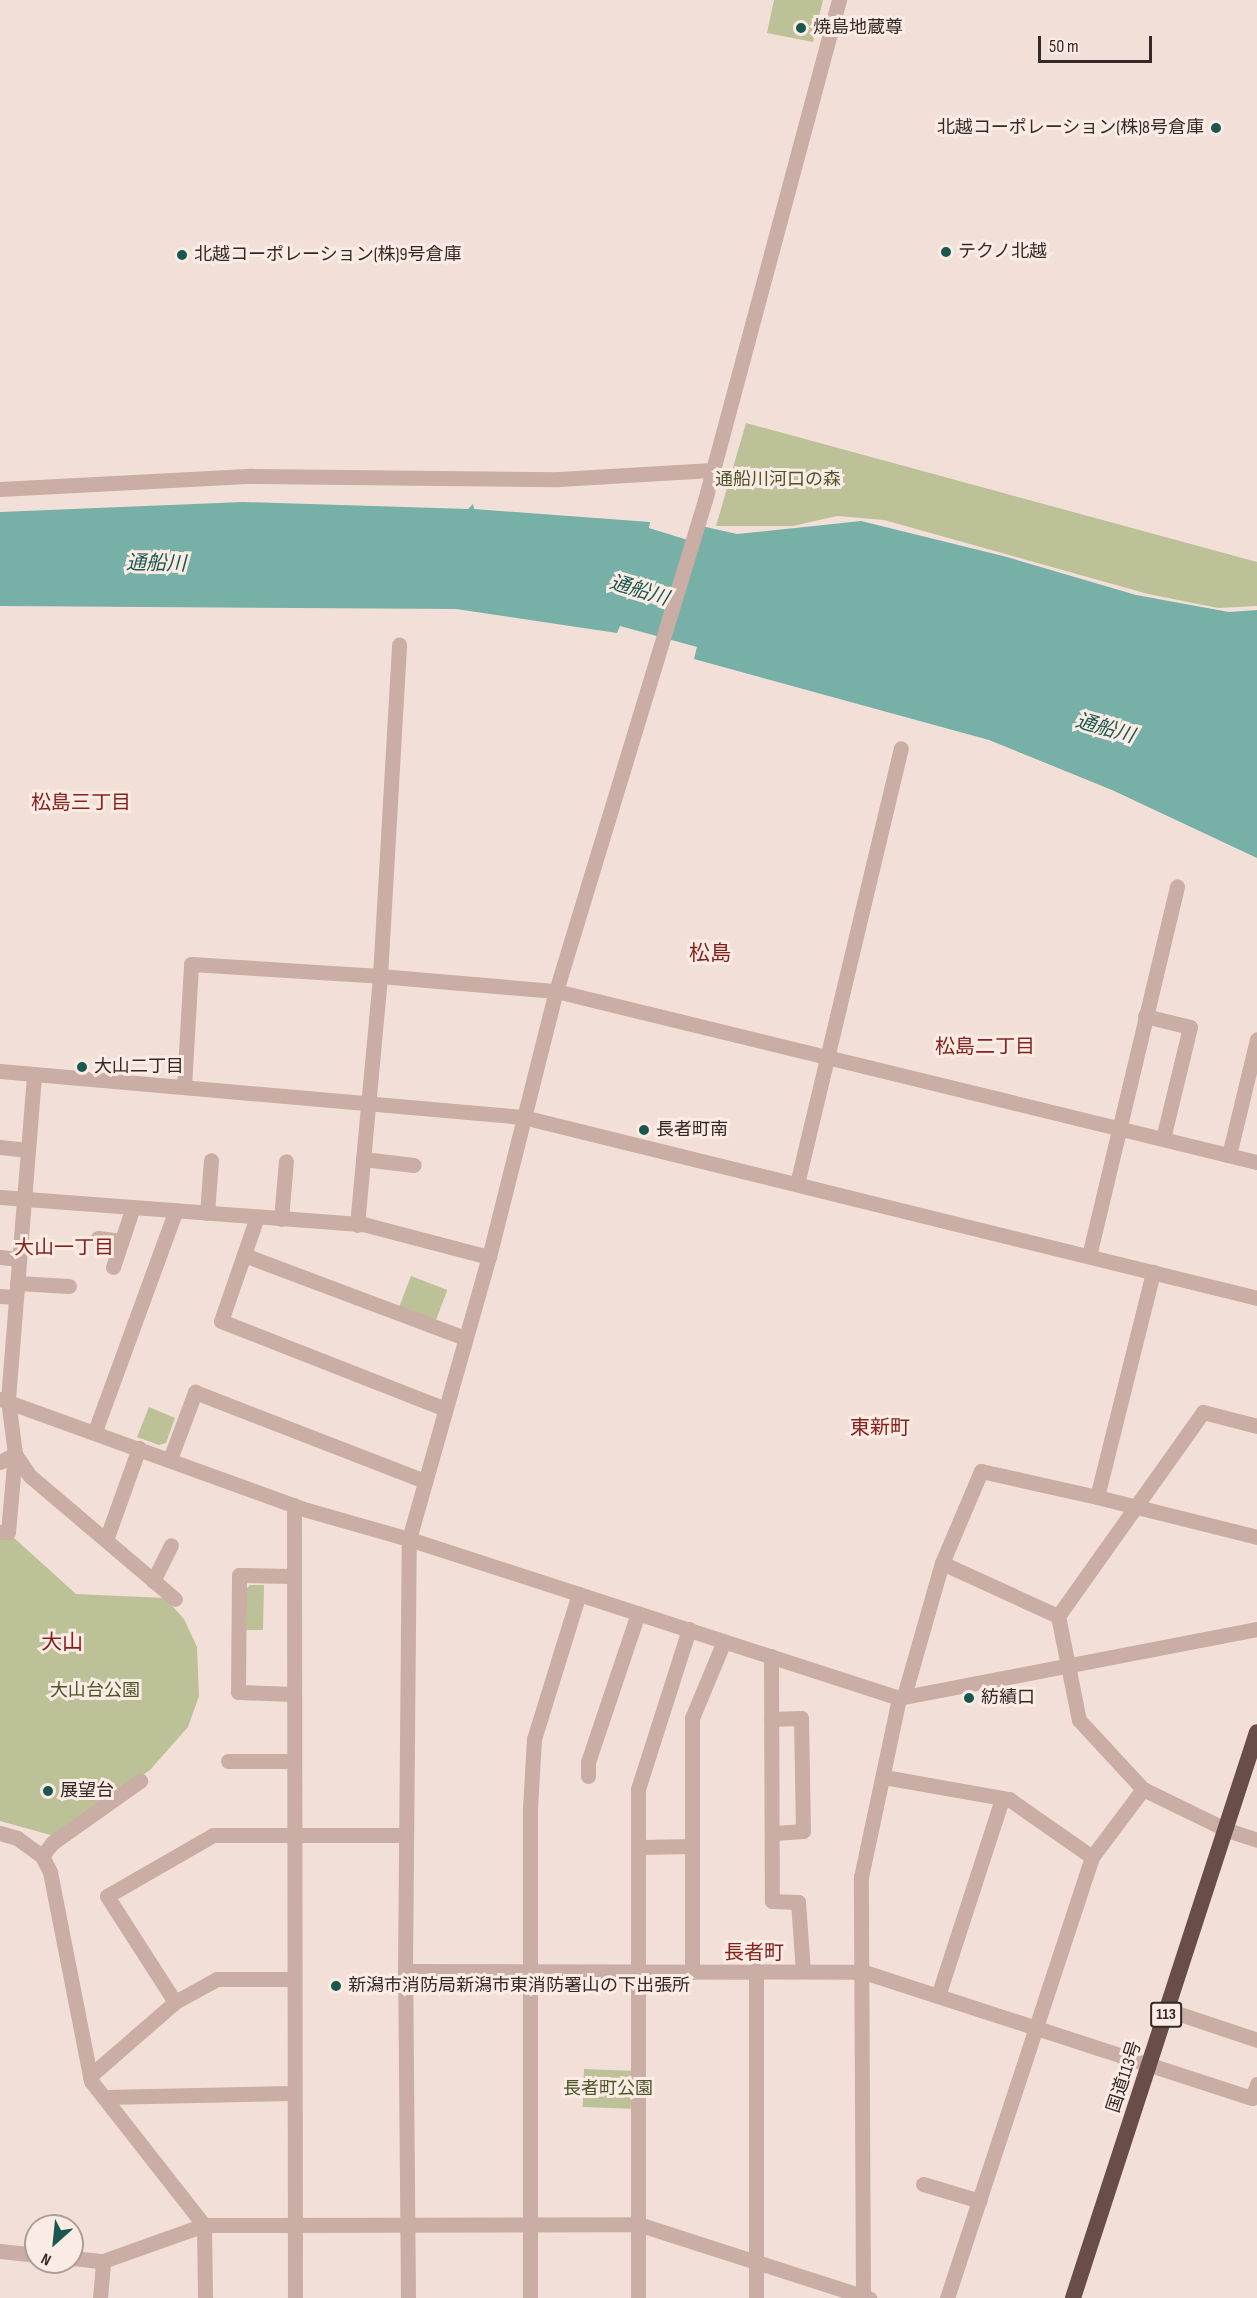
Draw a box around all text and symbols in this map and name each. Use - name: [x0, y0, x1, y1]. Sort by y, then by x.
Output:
- place label: 焼島地蔵尊: [813, 17, 903, 39]
- marker: 焼島地蔵尊: [794, 21, 808, 35]
- scale bar: [1041, 24, 1155, 62]
- text: 50 m: [1049, 36, 1079, 57]
- place label: 北越コーポレーション(株)8号倉庫: [936, 117, 1204, 139]
- marker: 北越コーポレーション(株)8号倉庫: [1209, 121, 1223, 135]
- place label: テクノ北越: [958, 241, 1048, 263]
- place label: 北越コーポレーション(株)9号倉庫: [194, 244, 462, 266]
- marker: テクノ北越: [939, 245, 953, 259]
- marker: 北越コーポレーション(株)9号倉庫: [175, 248, 189, 262]
- park label: 通船川河口の森: [715, 469, 841, 491]
- water label: 通船川: [126, 551, 186, 577]
- water label: 通船川: [607, 571, 671, 611]
- water label: 通船川: [1073, 709, 1137, 749]
- district label: 松島三丁目: [31, 791, 131, 815]
- district label: 松島: [689, 941, 731, 967]
- district label: 松島二丁目: [935, 1035, 1035, 1059]
- place label: 大山二丁目: [94, 1056, 184, 1078]
- marker: 大山二丁目: [75, 1060, 89, 1074]
- place label: 長者町南: [656, 1119, 728, 1141]
- marker: 長者町南: [637, 1123, 651, 1137]
- district label: 大山一丁目: [14, 1236, 114, 1260]
- district label: 東新町: [850, 1416, 910, 1440]
- district label: 大山: [41, 1630, 83, 1656]
- park label: 大山台公園: [50, 1680, 140, 1702]
- place label: 紡績口: [981, 1687, 1035, 1709]
- marker: 紡績口: [962, 1691, 976, 1705]
- place label: 展望台: [60, 1780, 114, 1802]
- marker: 展望台: [41, 1784, 55, 1798]
- district label: 長者町: [724, 1941, 784, 1965]
- place label: 新潟市消防局新潟市東消防署山の下出張所: [348, 1975, 690, 1997]
- marker: 新潟市消防局新潟市東消防署山の下出張所: [329, 1979, 343, 1993]
- road number: 113: [1150, 2002, 1182, 2028]
- street label: 国道113号: [1103, 2038, 1147, 2116]
- park label: 長者町公園: [563, 2078, 653, 2100]
- north arrow: [24, 2214, 84, 2274]
- text: N: [38, 2248, 55, 2269]

